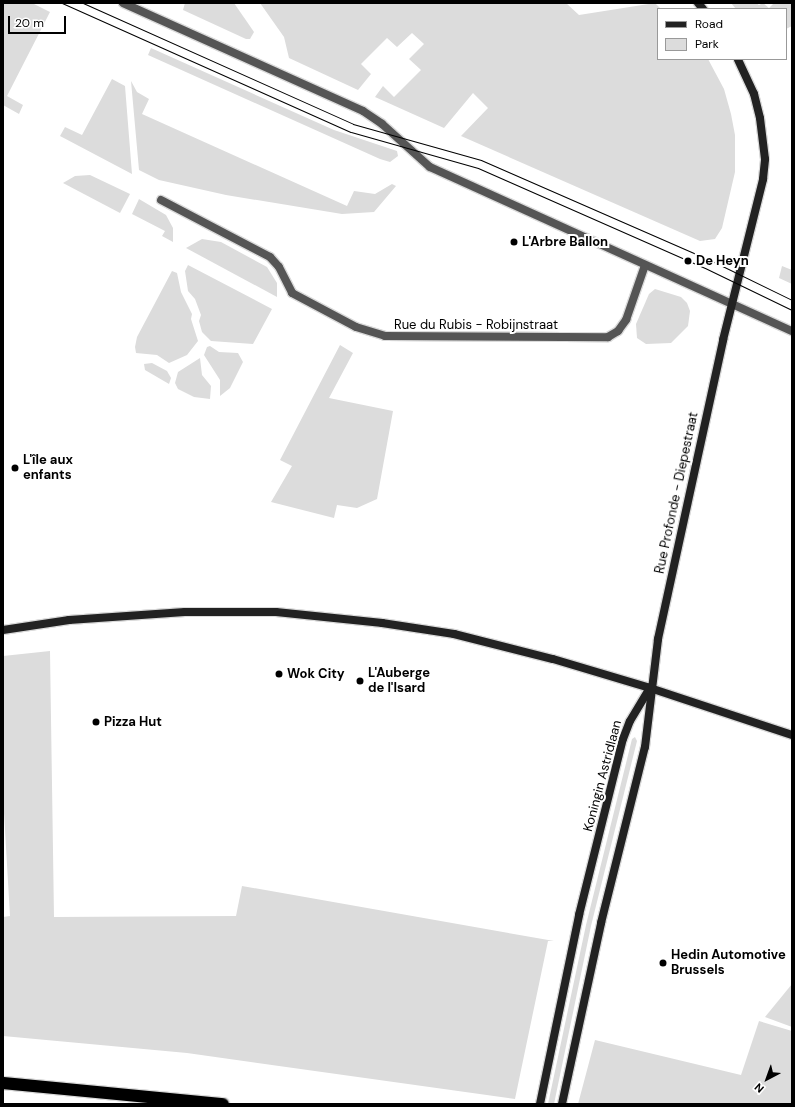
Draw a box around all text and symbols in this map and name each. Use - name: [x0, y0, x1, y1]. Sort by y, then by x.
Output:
- scale bar: [10, 8, 68, 34]
- legend: [657, 8, 787, 60]
- text: 20 m: [15, 15, 44, 31]
- text: Road: [695, 16, 723, 32]
- text: Park: [695, 36, 719, 52]
- place label: L'Arbre Ballon: [522, 234, 608, 250]
- marker: L'Arbre Ballon: [509, 237, 519, 247]
- place label: De Heyn: [696, 253, 749, 269]
- marker: De Heyn: [683, 256, 693, 266]
- street label: Rue du Rubis - Robijnstraat: [394, 317, 558, 333]
- street label: Rue Profonde - Diepestraat: [652, 411, 702, 575]
- place label: L'île aux enfants: [23, 453, 73, 484]
- marker: L'île aux enfants: [10, 463, 20, 473]
- place label: Wok City: [287, 666, 345, 682]
- place label: L'Auberge de l'Isard: [368, 666, 430, 697]
- marker: Wok City: [274, 669, 284, 679]
- marker: L'Auberge de l'Isard: [355, 676, 365, 686]
- place label: Pizza Hut: [104, 714, 162, 730]
- marker: Pizza Hut: [91, 717, 101, 727]
- street label: Koningin Astridlaan: [581, 719, 625, 833]
- place label: Hedin Automotive Brussels: [671, 948, 786, 979]
- marker: Hedin Automotive Brussels: [658, 958, 668, 968]
- north arrow: [747, 1059, 787, 1099]
- text: N: [752, 1080, 767, 1096]

